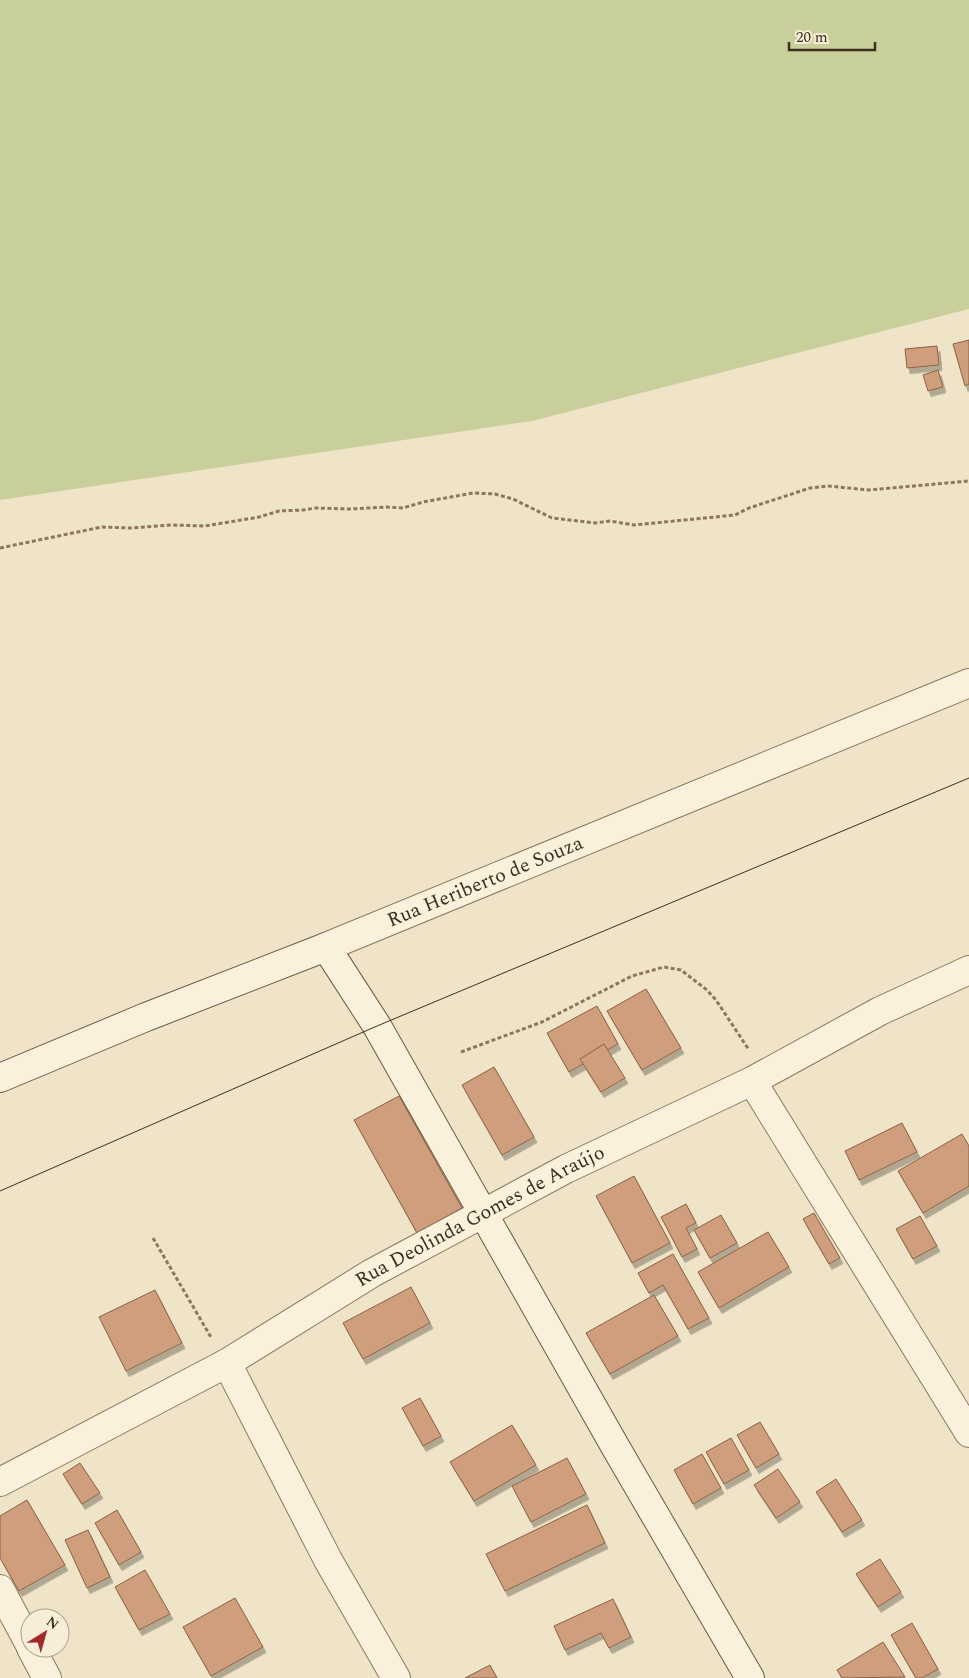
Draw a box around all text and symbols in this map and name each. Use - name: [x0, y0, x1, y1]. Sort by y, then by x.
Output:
- scale bar: [789, 20, 875, 52]
- text: 20 m: [796, 26, 828, 49]
- street label: Rua Heriberto de Souza: [382, 828, 588, 935]
- street label: Rua Deolinda Gomes de Araújo: [349, 1138, 610, 1295]
- north arrow: [20, 1608, 70, 1658]
- text: N: [42, 1611, 63, 1635]

